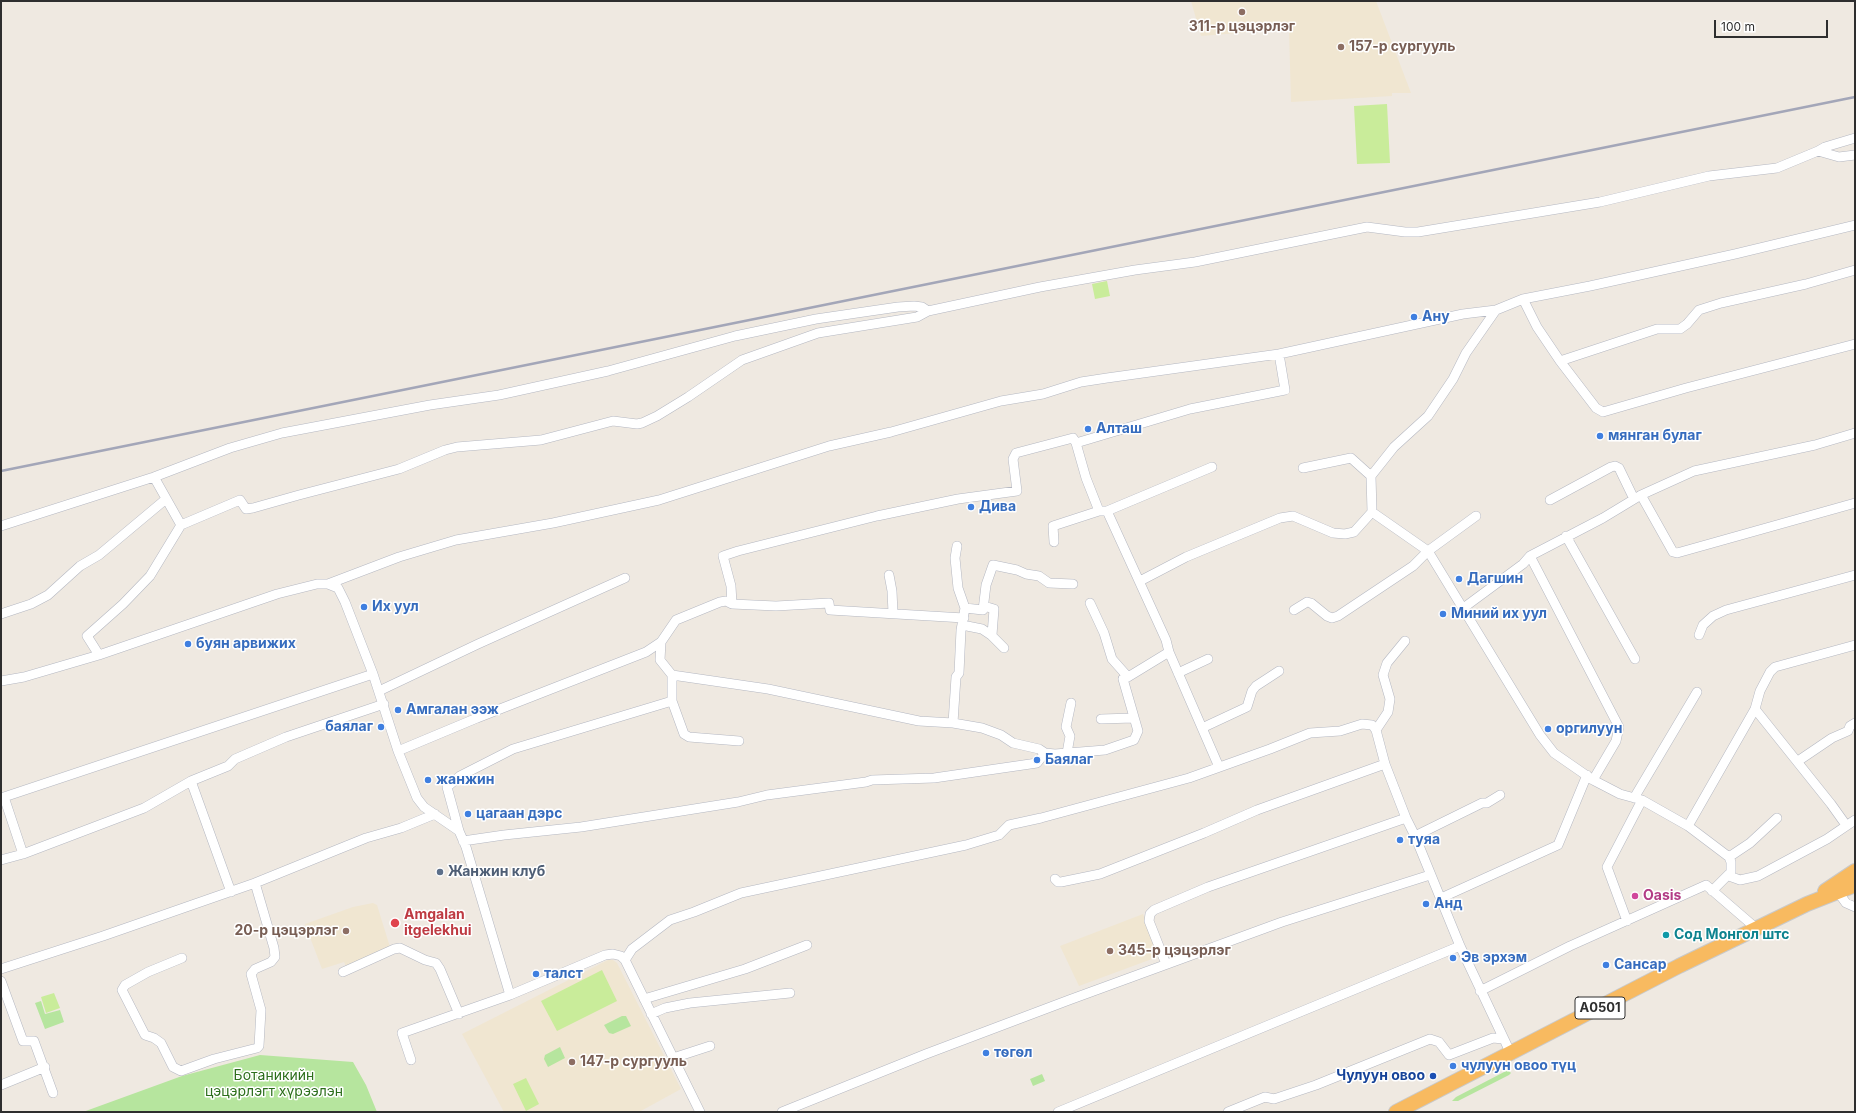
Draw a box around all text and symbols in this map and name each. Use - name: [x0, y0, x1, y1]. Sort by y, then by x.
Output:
- marker: 311-р цэцэрлэг: [1237, 7, 1247, 17]
- scale bar: [1716, 12, 1830, 38]
- place label: 311-р цэцэрлэг: [1189, 19, 1295, 35]
- text: 100 m: [1721, 19, 1755, 34]
- place label: 157-р сургууль: [1349, 39, 1456, 55]
- marker: 157-р сургууль: [1336, 42, 1346, 52]
- place label: Ану: [1422, 309, 1450, 325]
- marker: Ану: [1409, 312, 1419, 322]
- place label: Алташ: [1096, 421, 1142, 437]
- marker: Алташ: [1083, 424, 1093, 434]
- place label: мянган булаг: [1608, 428, 1702, 444]
- marker: мянган булаг: [1595, 431, 1605, 441]
- place label: Дива: [979, 499, 1016, 515]
- marker: Дива: [966, 502, 976, 512]
- place label: Дагшин: [1467, 571, 1523, 587]
- marker: Дагшин: [1454, 574, 1464, 584]
- place label: Их уул: [372, 599, 419, 615]
- marker: Их уул: [359, 602, 369, 612]
- place label: Миний их уул: [1451, 606, 1547, 622]
- marker: Миний их уул: [1438, 609, 1448, 619]
- place label: буян арвижих: [196, 636, 296, 652]
- marker: буян арвижих: [183, 639, 193, 649]
- place label: Амгалан ээж: [406, 702, 499, 718]
- marker: Амгалан ээж: [393, 705, 403, 715]
- place label: баялаг: [325, 719, 373, 735]
- place label: оргилуун: [1556, 721, 1622, 737]
- marker: баялаг: [376, 722, 386, 732]
- marker: оргилуун: [1543, 724, 1553, 734]
- place label: Баялаг: [1045, 752, 1093, 768]
- marker: Баялаг: [1032, 755, 1042, 765]
- place label: жанжин: [436, 772, 494, 788]
- marker: жанжин: [423, 775, 433, 785]
- place label: цагаан дэрс: [476, 806, 562, 822]
- marker: цагаан дэрс: [463, 809, 473, 819]
- place label: туяа: [1408, 832, 1440, 848]
- marker: туяа: [1395, 835, 1405, 845]
- place label: Жанжин клуб: [448, 864, 545, 880]
- marker: Жанжин клуб: [435, 867, 445, 877]
- place label: Oasis: [1643, 888, 1681, 904]
- marker: Oasis: [1630, 891, 1640, 901]
- place label: Анд: [1434, 896, 1463, 912]
- marker: Анд: [1421, 899, 1431, 909]
- place label: Amgalan itgelekhui: [404, 907, 471, 940]
- marker: Amgalan itgelekhui: [389, 917, 401, 929]
- place label: 20-р цэцэрлэг: [234, 923, 338, 939]
- marker: 20-р цэцэрлэг: [341, 926, 351, 936]
- place label: Сод Монгол штс: [1674, 927, 1789, 943]
- marker: Сод Монгол штс: [1661, 930, 1671, 940]
- place label: 345-р цэцэрлэг: [1118, 943, 1231, 959]
- marker: 345-р цэцэрлэг: [1105, 946, 1115, 956]
- place label: Эв эрхэм: [1461, 950, 1527, 966]
- marker: Эв эрхэм: [1448, 953, 1458, 963]
- place label: Сансар: [1614, 957, 1667, 973]
- marker: Сансар: [1601, 960, 1611, 970]
- place label: талст: [544, 966, 583, 982]
- marker: талст: [531, 969, 541, 979]
- road number: A0501: [1575, 997, 1625, 1019]
- place label: төгөл: [994, 1045, 1032, 1061]
- marker: төгөл: [981, 1048, 991, 1058]
- place label: 147-р сургууль: [580, 1054, 687, 1070]
- marker: 147-р сургууль: [567, 1057, 577, 1067]
- place label: чулуун овоо түц: [1461, 1058, 1576, 1074]
- marker: чулуун овоо түц: [1448, 1061, 1458, 1071]
- park label: Ботаникийн цэцэрлэгт хүрээлэн: [205, 1068, 343, 1100]
- place label: Чулуун овоо: [1336, 1068, 1425, 1084]
- marker: Чулуун овоо: [1428, 1071, 1438, 1081]

